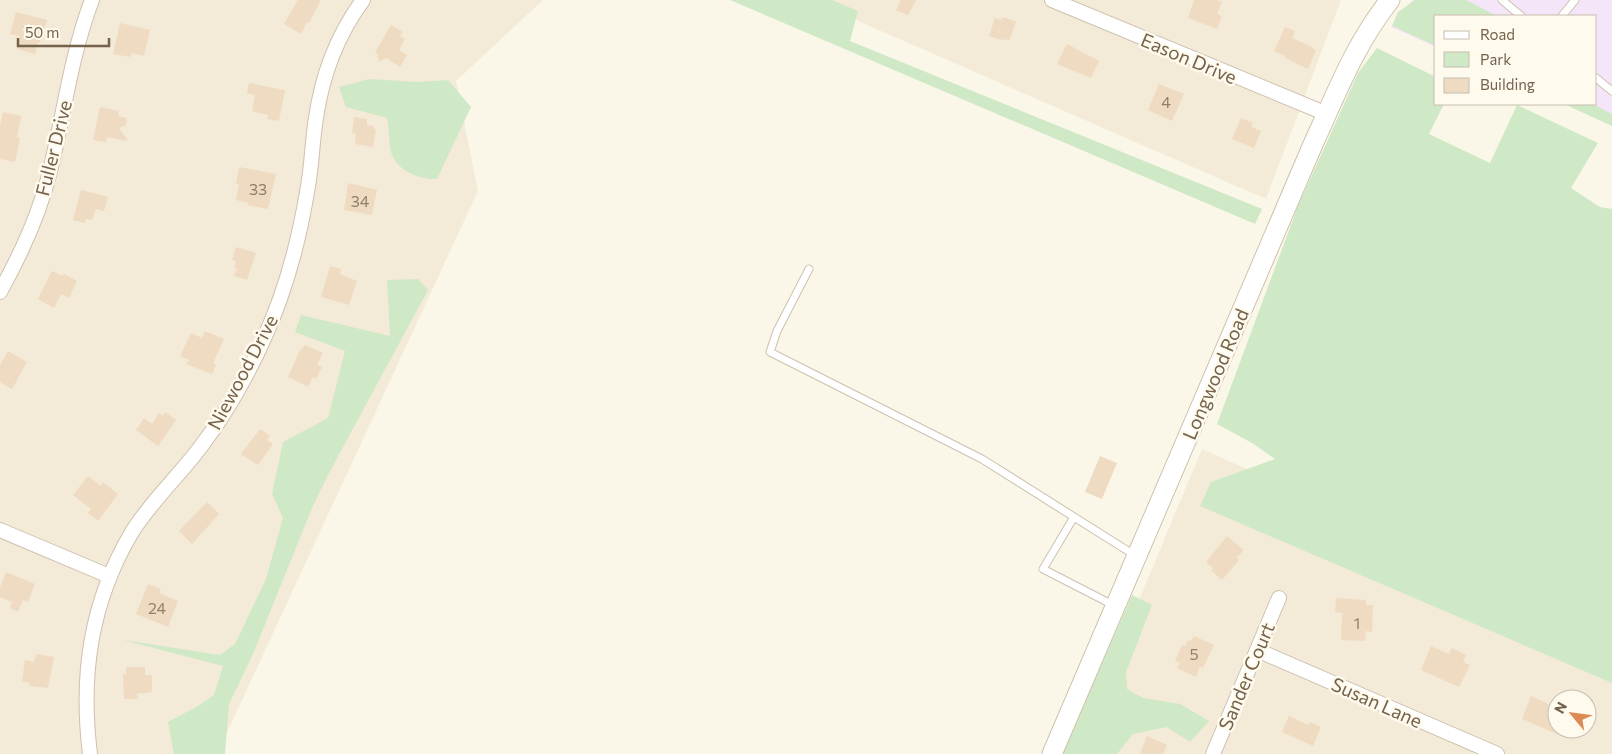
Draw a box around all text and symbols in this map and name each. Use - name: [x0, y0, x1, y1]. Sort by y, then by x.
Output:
- scale bar: [18, 15, 109, 47]
- legend: [1434, 15, 1597, 105]
- text: 50 m: [25, 23, 59, 41]
- text: Road: [1480, 25, 1515, 43]
- street label: Eason Drive: [1138, 28, 1240, 88]
- text: Park: [1480, 50, 1511, 68]
- text: Building: [1480, 75, 1535, 93]
- house number: 4: [1161, 92, 1171, 111]
- street label: Fuller Drive: [30, 98, 76, 198]
- house number: 33: [249, 179, 267, 198]
- house number: 34: [351, 191, 370, 210]
- street label: Longwood Road: [1177, 305, 1253, 443]
- street label: Niewood Drive: [202, 310, 282, 434]
- house number: 24: [148, 598, 166, 617]
- house number: 1: [1354, 613, 1360, 632]
- street label: Sander Court: [1213, 619, 1279, 733]
- house number: 5: [1189, 644, 1199, 663]
- street label: Susan Lane: [1328, 672, 1426, 732]
- north arrow: [1547, 689, 1597, 739]
- text: N: [1550, 699, 1570, 716]

